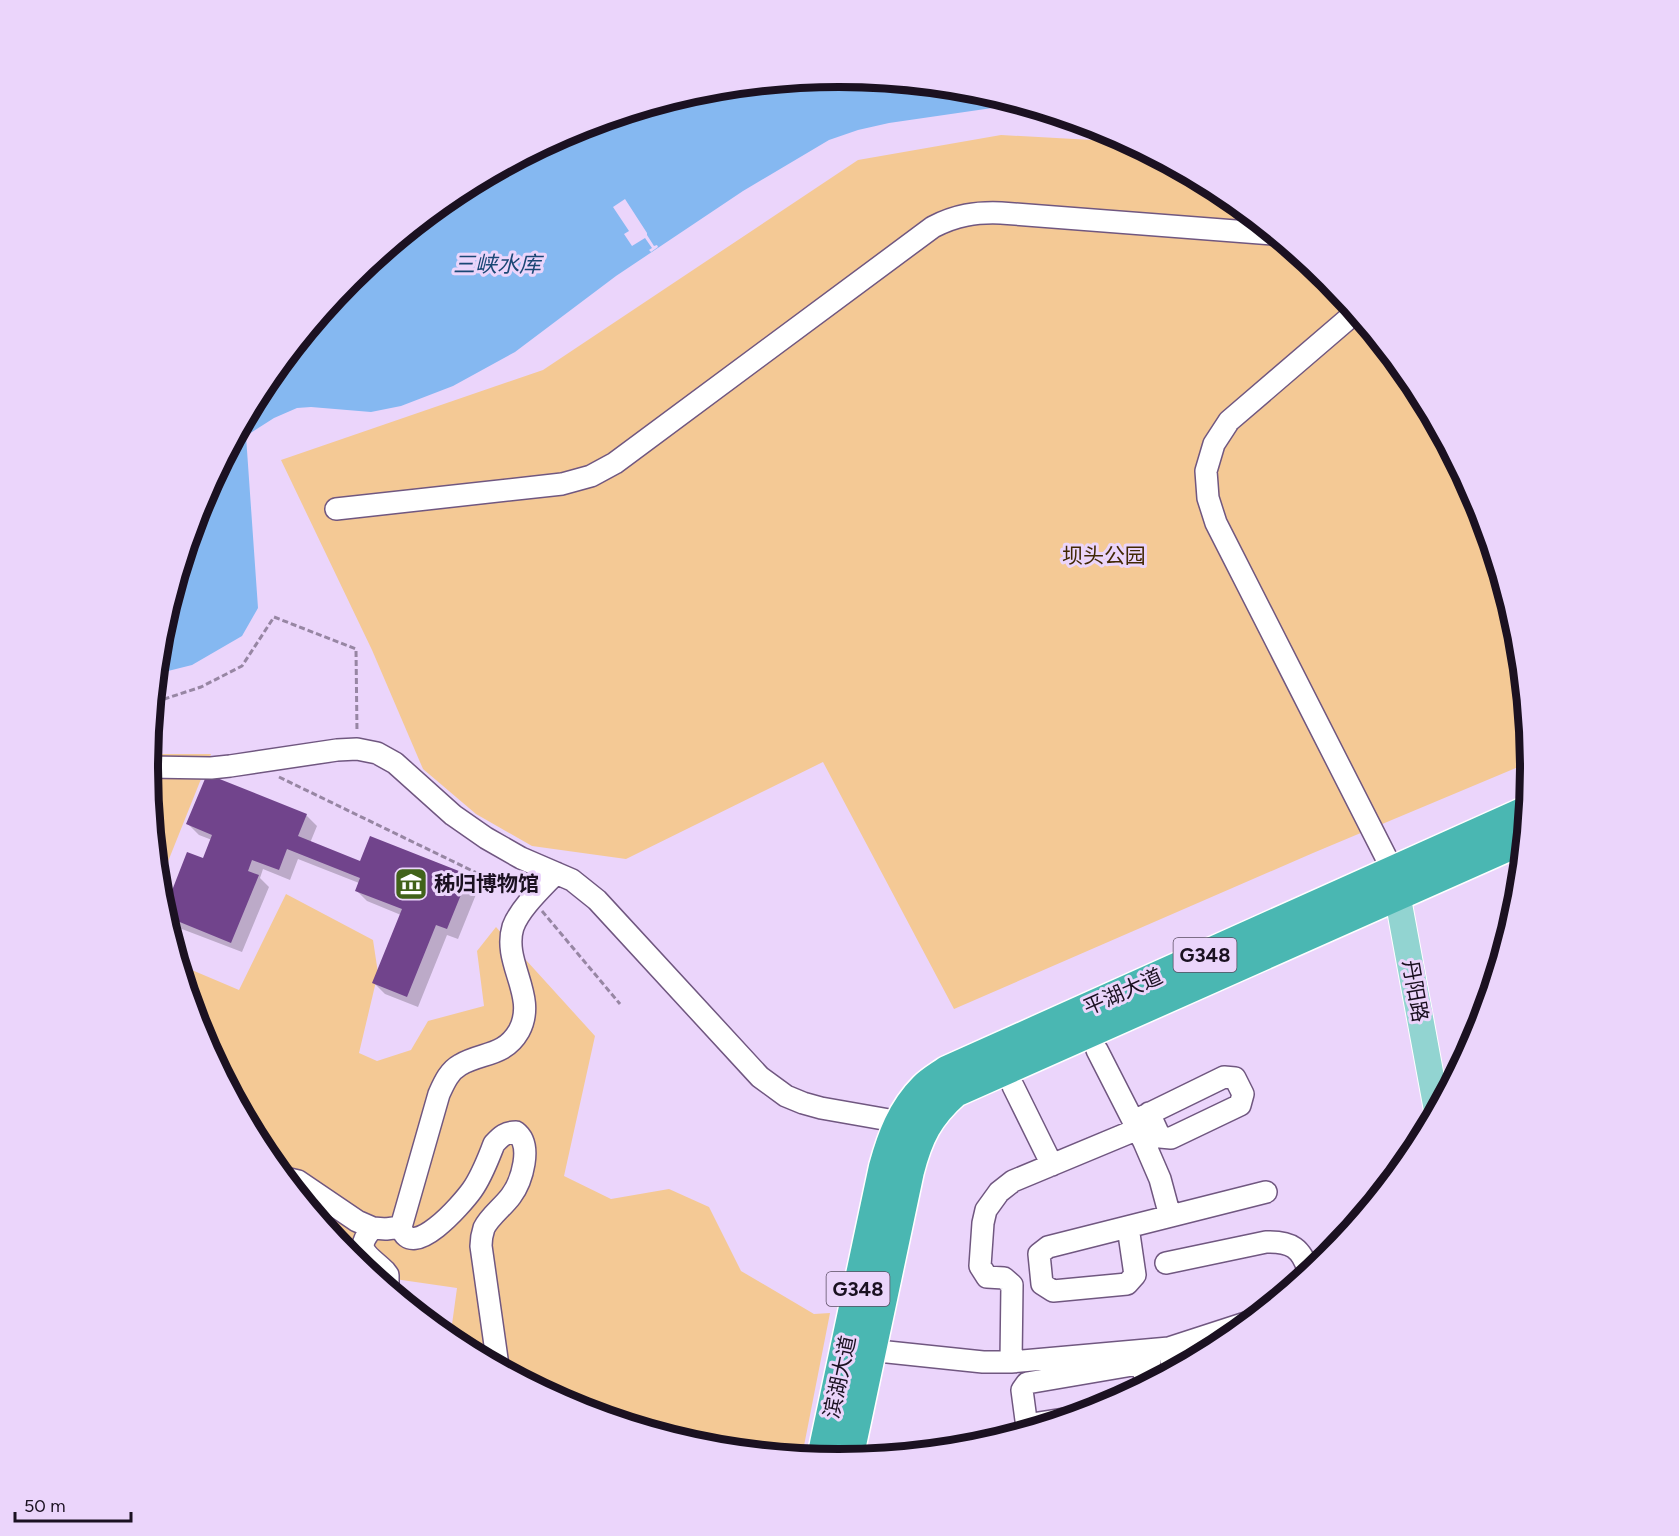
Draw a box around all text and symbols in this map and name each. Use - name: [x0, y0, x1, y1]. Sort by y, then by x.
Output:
- water label: 三峡水库: [453, 251, 545, 278]
- park label: 坝头公园: [1062, 543, 1146, 568]
- museum icon: 秭归博物馆: [393, 866, 429, 902]
- place label: 秭归博物馆: [434, 871, 539, 896]
- road number: G348: [1174, 938, 1236, 972]
- street label: 丹阳路: [1398, 958, 1433, 1024]
- street label: 平湖大道: [1079, 963, 1166, 1020]
- road number: G348: [826, 1272, 890, 1306]
- street label: 滨湖大道: [819, 1333, 860, 1421]
- scale bar: [15, 1485, 130, 1523]
- text: 50 m: [24, 1495, 66, 1517]

